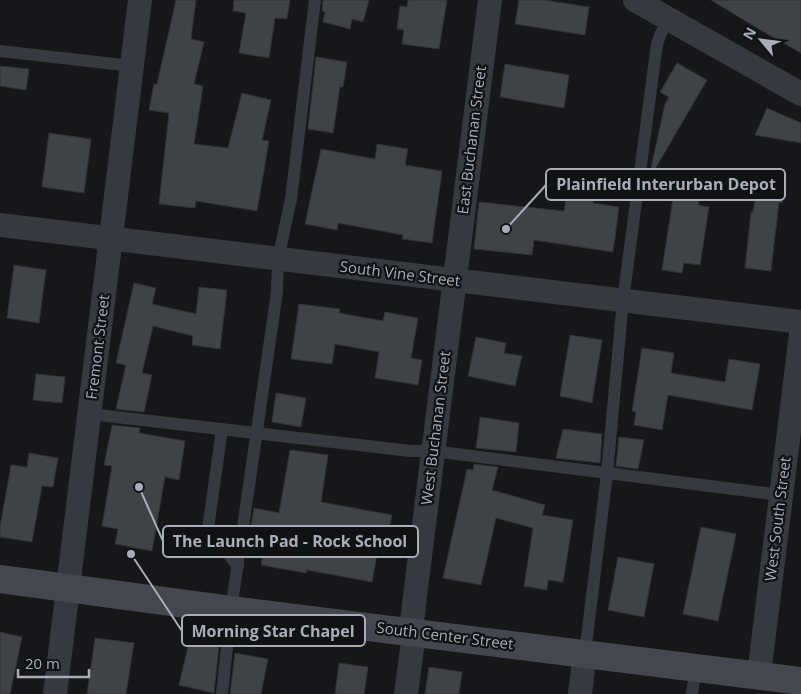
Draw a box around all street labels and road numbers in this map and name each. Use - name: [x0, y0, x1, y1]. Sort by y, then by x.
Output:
- street label: East Buchanan Street: [452, 65, 490, 215]
- street label: South Vine Street: [339, 256, 461, 290]
- street label: Fremont Street: [81, 293, 113, 400]
- street label: West Buchanan Street: [416, 350, 454, 506]
- street label: West South Street: [759, 455, 795, 582]
- street label: South Center Street: [376, 617, 515, 653]

